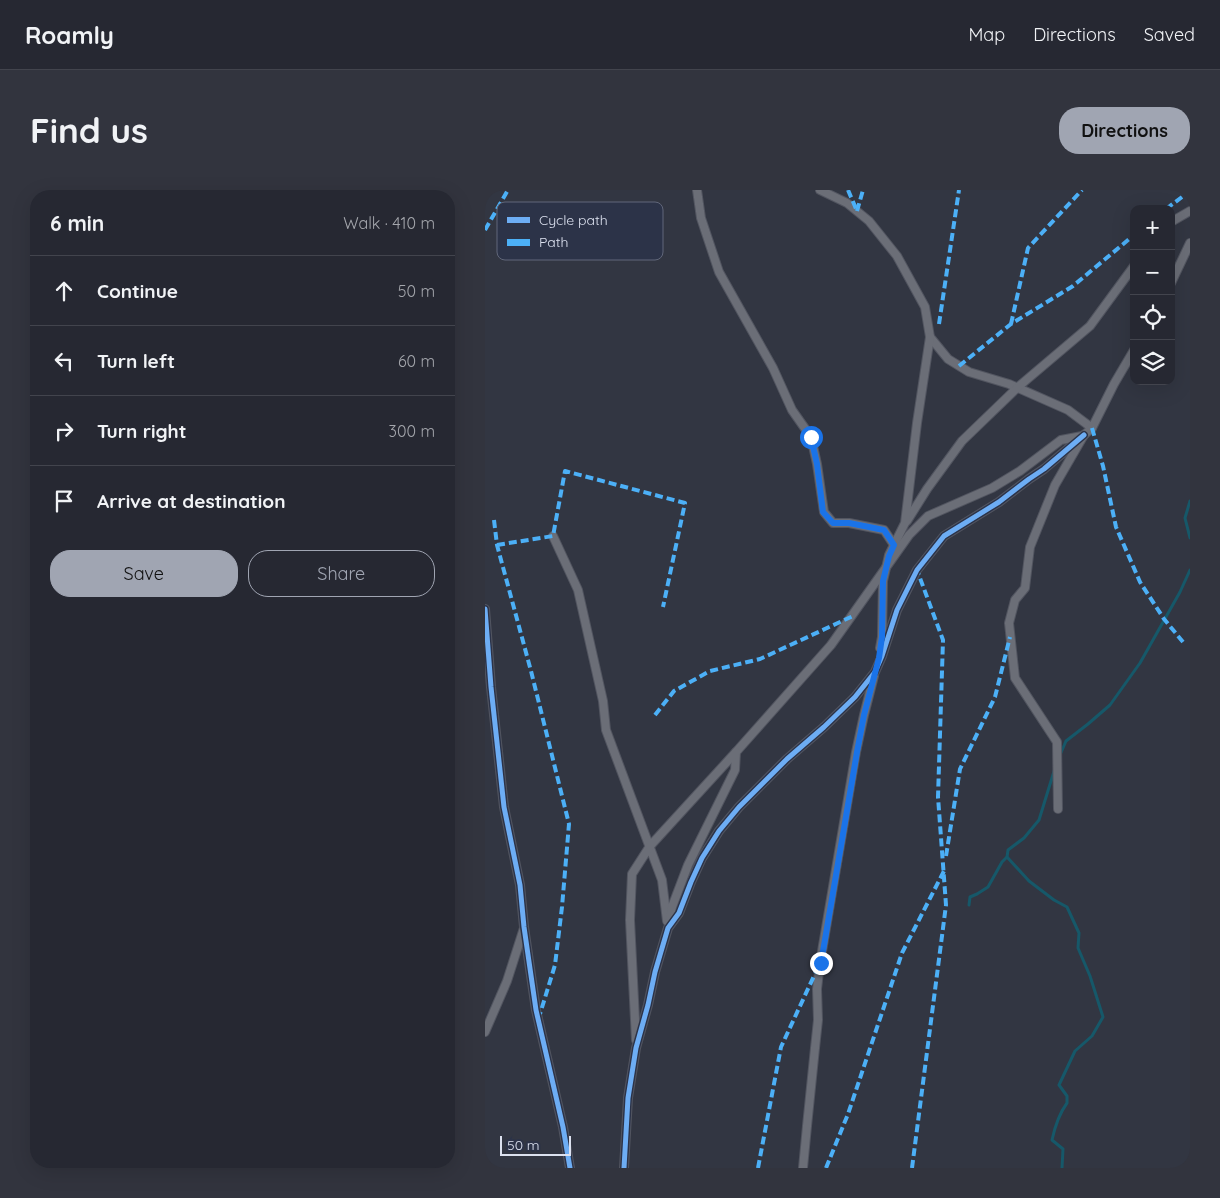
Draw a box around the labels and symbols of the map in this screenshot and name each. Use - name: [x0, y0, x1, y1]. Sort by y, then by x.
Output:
- legend: [497, 202, 663, 260]
- text: Cycle path: [539, 211, 608, 229]
- text: Path: [539, 233, 568, 251]
- route start: [800, 426, 823, 449]
- route end: [810, 952, 833, 975]
- scale bar: [500, 1133, 571, 1156]

